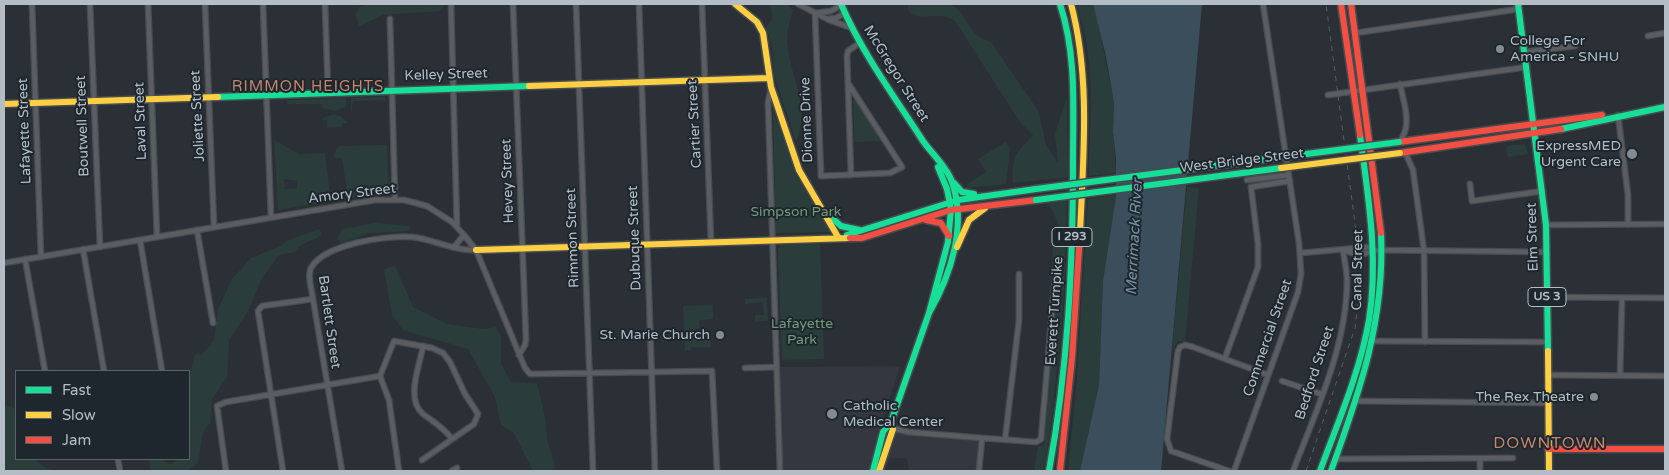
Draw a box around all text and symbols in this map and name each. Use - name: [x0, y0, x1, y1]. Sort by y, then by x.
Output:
- street label: McGregor Street: [860, 23, 932, 125]
- place label: College For America - SNHU: [1510, 33, 1619, 65]
- marker: College For America - SNHU: [1494, 43, 1506, 55]
- street label: Kelley Street: [404, 65, 488, 85]
- street label: Joliette Street: [187, 70, 209, 162]
- street label: Boutwell Street: [73, 75, 93, 177]
- street label: Dionne Drive: [797, 77, 817, 163]
- street label: Lafayette Street: [15, 78, 35, 184]
- district label: RIMMON HEIGHTS: [230, 78, 386, 96]
- street label: Cartier Street: [684, 79, 706, 169]
- street label: Laval Street: [131, 82, 151, 160]
- street label: Hevey Street: [498, 138, 518, 224]
- place label: ExpressMED Urgent Care: [1536, 138, 1621, 170]
- street label: West Bridge Street: [1179, 145, 1305, 177]
- marker: ExpressMED Urgent Care: [1625, 147, 1639, 161]
- water label: Merrimack River: [1123, 178, 1147, 296]
- street label: Amory Street: [307, 180, 397, 208]
- street label: Dubuque Street: [625, 185, 645, 291]
- street label: Rimmon Street: [563, 188, 583, 288]
- street label: Elm Street: [1523, 202, 1543, 272]
- park label: Simpson Park: [751, 204, 841, 220]
- road number: I 293: [1052, 228, 1092, 246]
- street label: Canal Street: [1349, 229, 1367, 311]
- street label: Everett Turnpike: [1043, 256, 1067, 366]
- street label: Bartlett Street: [314, 274, 344, 370]
- street label: Commercial Street: [1240, 277, 1296, 399]
- road number: US 3: [1528, 288, 1566, 306]
- park label: Lafayette Park: [771, 316, 833, 348]
- street label: Bedford Street: [1292, 324, 1338, 422]
- place label: St. Marie Church: [599, 327, 710, 343]
- marker: St. Marie Church: [714, 329, 726, 341]
- legend: [15, 370, 190, 460]
- text: Fast: [62, 381, 91, 399]
- place label: The Rex Theatre: [1475, 389, 1584, 405]
- marker: The Rex Theatre: [1588, 391, 1600, 403]
- place label: Catholic Medical Center: [843, 398, 943, 431]
- text: Slow: [62, 406, 96, 424]
- marker: Catholic Medical Center: [825, 407, 839, 421]
- text: Jam: [62, 431, 91, 449]
- district label: DOWNTOWN: [1492, 434, 1608, 454]

